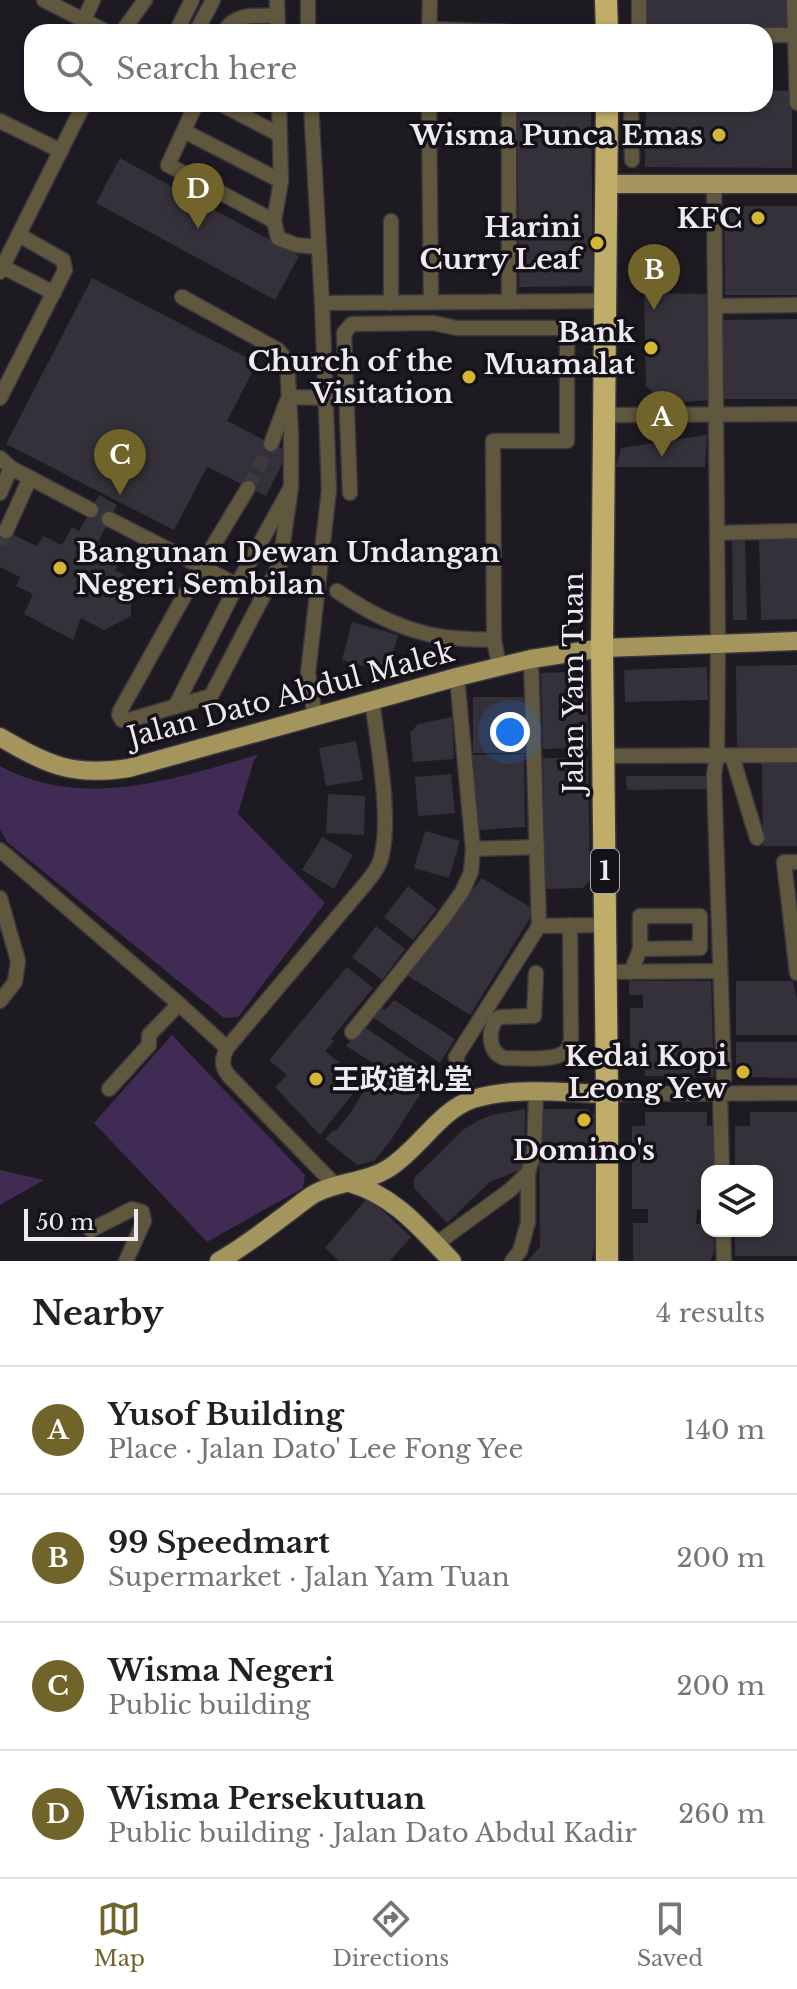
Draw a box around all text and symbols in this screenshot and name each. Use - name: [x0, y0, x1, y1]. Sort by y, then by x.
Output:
- search box: [24, 24, 773, 112]
- icon: search: [52, 46, 96, 90]
- text: Search here: [116, 50, 297, 87]
- place label: Wisma Punca Emas: [409, 118, 703, 153]
- marker: Wisma Punca Emas: [710, 126, 728, 144]
- pin: D: [172, 163, 224, 229]
- place label: KFC: [677, 201, 742, 236]
- marker: KFC: [749, 209, 767, 227]
- place label: Harini Curry Leaf: [420, 210, 584, 277]
- marker: Harini Curry Leaf: [588, 234, 606, 252]
- pin: B: [628, 244, 680, 310]
- place label: Bank Muamalat: [484, 315, 635, 382]
- marker: Bank Muamalat: [642, 339, 660, 357]
- place label: Church of the Visitation: [248, 344, 453, 411]
- marker: Church of the Visitation: [460, 368, 478, 386]
- pin: A: [636, 391, 688, 457]
- pin: C: [94, 429, 146, 495]
- place label: Bangunan Dewan Undangan Negeri Sembilan: [76, 535, 500, 602]
- marker: Bangunan Dewan Undangan Negeri Sembilan: [51, 559, 69, 577]
- street label: Jalan Yam Tuan: [556, 572, 591, 798]
- street label: Jalan Dato Abdul Malek: [120, 634, 459, 756]
- your location: [490, 712, 530, 752]
- road number: 1: [591, 849, 619, 893]
- place label: Kedai Kopi Leong Yew: [565, 1039, 727, 1106]
- place label: 王政道礼堂: [332, 1062, 472, 1097]
- marker: Kedai Kopi Leong Yew: [734, 1063, 752, 1081]
- marker: 王政道礼堂: [307, 1070, 325, 1088]
- marker: Domino's: [575, 1111, 593, 1129]
- place label: Domino's: [513, 1133, 655, 1168]
- map controls: [701, 1165, 773, 1237]
- button: layers: [701, 1165, 773, 1237]
- scale bar: [24, 1205, 138, 1241]
- text: 50 m: [36, 1209, 94, 1236]
- text: Nearby: [32, 1292, 164, 1334]
- text: 4 results: [656, 1297, 765, 1329]
- text: Yusof Building: [108, 1396, 344, 1433]
- text: A: [47, 1414, 69, 1446]
- text: 140 m: [684, 1414, 765, 1446]
- text: Place · Jalan Dato' Lee Fong Yee: [108, 1433, 523, 1465]
- text: 99 Speedmart: [108, 1524, 330, 1561]
- text: B: [48, 1542, 68, 1574]
- text: 200 m: [676, 1542, 765, 1574]
- text: Supermarket · Jalan Yam Tuan: [108, 1561, 510, 1593]
- text: Wisma Negeri: [108, 1652, 334, 1689]
- text: C: [47, 1670, 69, 1702]
- text: 200 m: [676, 1670, 765, 1702]
- text: Public building: [108, 1689, 311, 1721]
- text: Wisma Persekutuan: [108, 1780, 425, 1817]
- text: D: [46, 1798, 70, 1830]
- text: 260 m: [678, 1798, 765, 1830]
- text: Public building · Jalan Dato Abdul Kadir: [108, 1817, 637, 1849]
- tab: Map: [94, 1897, 145, 1972]
- tab: Directions: [332, 1897, 449, 1972]
- tab: Saved: [637, 1897, 703, 1972]

